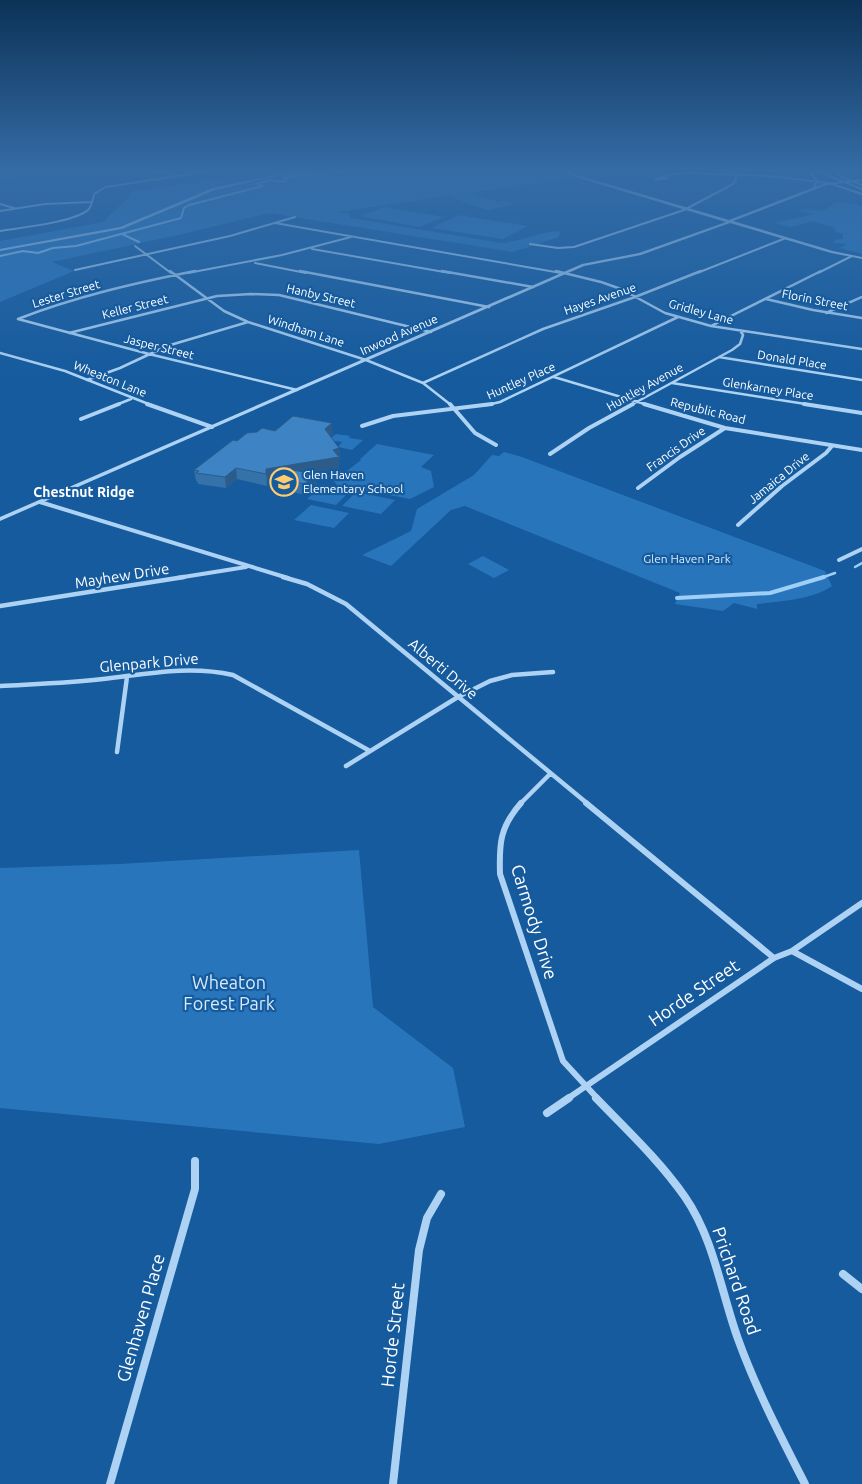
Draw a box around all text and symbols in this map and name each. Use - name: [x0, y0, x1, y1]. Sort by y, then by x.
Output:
- street label: Lester Street: [30, 277, 102, 310]
- street label: Hayes Avenue: [562, 280, 638, 317]
- street label: Hanby Street: [285, 281, 357, 310]
- street label: Florin Street: [781, 287, 850, 312]
- street label: Keller Street: [101, 292, 169, 321]
- street label: Gridley Lane: [667, 297, 735, 326]
- street label: Windham Lane: [266, 312, 346, 349]
- street label: Inwood Avenue: [358, 312, 440, 357]
- street label: Jasper Street: [123, 332, 196, 362]
- street label: Donald Place: [756, 348, 828, 371]
- street label: Wheaton Lane: [72, 358, 149, 399]
- street label: Huntley Place: [484, 360, 557, 401]
- street label: Huntley Avenue: [604, 360, 685, 413]
- street label: Glenkarney Place: [722, 375, 815, 402]
- street label: Republic Road: [669, 395, 747, 426]
- street label: Francis Drive: [644, 424, 707, 474]
- street label: Jamaica Drive: [746, 449, 812, 506]
- school or university icon: Glen Haven Elementary School: [269, 467, 299, 497]
- place label: Glen Haven Elementary School: [303, 468, 403, 495]
- district label: Chestnut Ridge: [33, 484, 135, 500]
- park label: Glen Haven Park: [643, 552, 731, 565]
- street label: Mayhew Drive: [74, 560, 170, 591]
- street label: Alberti Drive: [405, 635, 481, 702]
- street label: Glenpark Drive: [99, 650, 199, 675]
- street label: Carmody Drive: [508, 862, 562, 982]
- street label: Horde Street: [644, 955, 742, 1030]
- park label: Wheaton Forest Park: [183, 972, 275, 1013]
- street label: Prichard Road: [709, 1224, 765, 1337]
- street label: Glenhaven Place: [112, 1251, 168, 1384]
- street label: Horde Street: [377, 1282, 407, 1388]

